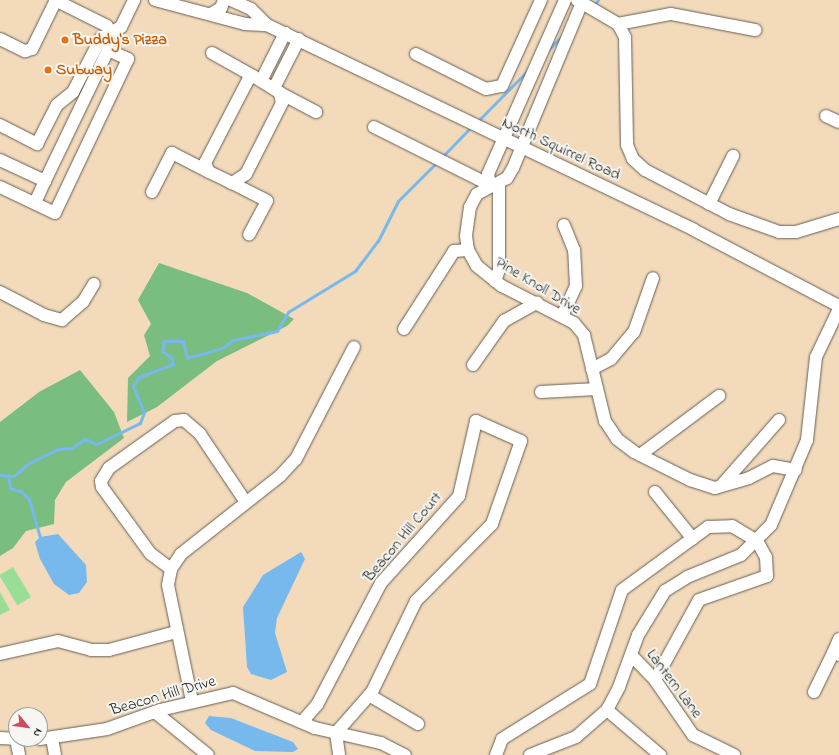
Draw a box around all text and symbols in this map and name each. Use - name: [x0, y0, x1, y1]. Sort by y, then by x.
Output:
- place label: Buddy's Pizza: [73, 30, 167, 50]
- marker: Buddy's Pizza: [60, 35, 70, 45]
- place label: Subway: [56, 60, 112, 80]
- marker: Subway: [43, 65, 53, 75]
- street label: North Squirrel Road: [499, 113, 623, 185]
- street label: Pine Knoll Drive: [492, 253, 584, 319]
- street label: Beacon Hill Court: [360, 488, 446, 586]
- street label: Lantern Lane: [642, 646, 706, 722]
- street label: Beacon Hill Drive: [108, 672, 218, 720]
- north arrow: [8, 707, 48, 747]
- text: N: [29, 725, 46, 739]

